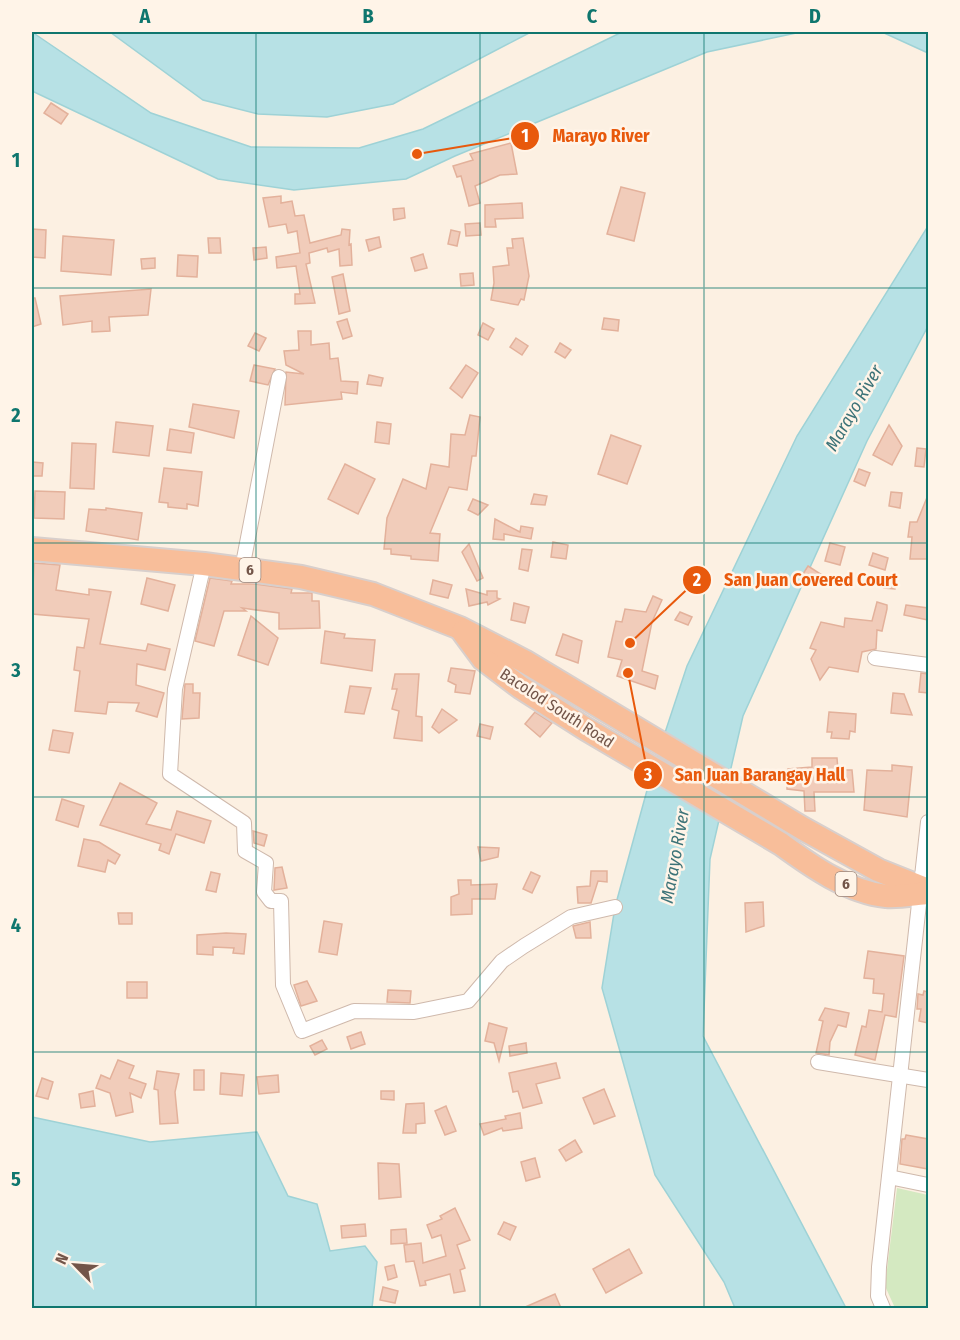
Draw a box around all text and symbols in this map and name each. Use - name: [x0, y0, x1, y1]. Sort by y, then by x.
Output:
- text: A: [139, 4, 152, 28]
- text: B: [362, 4, 374, 28]
- text: C: [587, 4, 598, 28]
- text: D: [809, 4, 821, 28]
- callout: Marayo River: [510, 118, 662, 154]
- text: 1: [521, 125, 529, 147]
- text: Marayo River: [552, 125, 650, 147]
- text: 1: [12, 148, 20, 172]
- water label: Marayo River: [821, 360, 888, 455]
- text: 2: [10, 403, 21, 427]
- road number: 6: [240, 558, 260, 582]
- callout: San Juan Covered Court: [682, 562, 910, 598]
- text: 2: [692, 569, 701, 591]
- text: San Juan Covered Court: [724, 569, 899, 591]
- text: 3: [10, 658, 21, 682]
- street label: Bacolod South Road: [497, 664, 617, 752]
- callout: San Juan Barangay Hall: [633, 757, 858, 793]
- text: 3: [643, 764, 653, 786]
- text: San Juan Barangay Hall: [675, 764, 845, 786]
- water label: Marayo River: [656, 806, 694, 905]
- road number: 6: [836, 872, 856, 896]
- text: 4: [11, 913, 21, 937]
- text: 5: [11, 1167, 21, 1191]
- north arrow: [45, 1235, 105, 1295]
- text: N: [51, 1251, 72, 1267]

